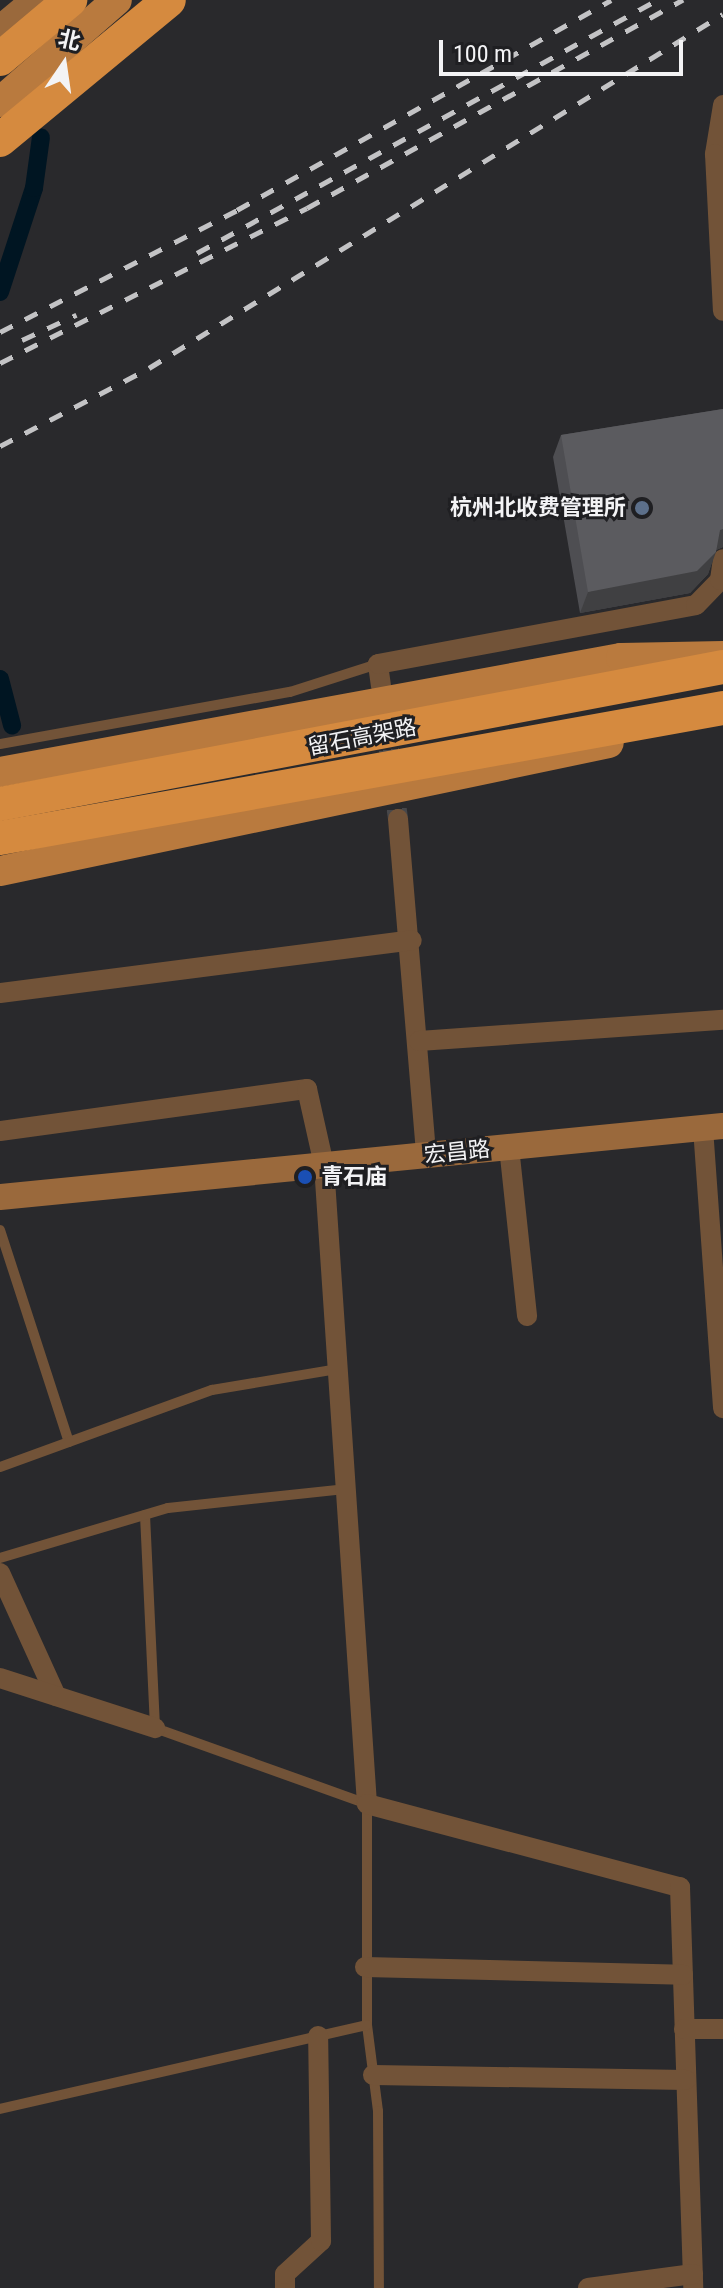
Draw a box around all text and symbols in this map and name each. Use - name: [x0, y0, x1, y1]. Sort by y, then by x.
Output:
- north arrow: [24, 24, 104, 104]
- scale bar: [443, 24, 687, 74]
- text: 北: [56, 25, 83, 55]
- text: 100 m: [453, 40, 512, 68]
- place label: 杭州北收费管理所: [450, 495, 626, 521]
- marker: 杭州北收费管理所: [633, 499, 651, 517]
- street label: 留石高架路: [305, 714, 419, 760]
- street label: 宏昌路: [423, 1135, 491, 1169]
- place label: 青石庙: [321, 1164, 387, 1190]
- marker: 青石庙: [296, 1168, 314, 1186]

